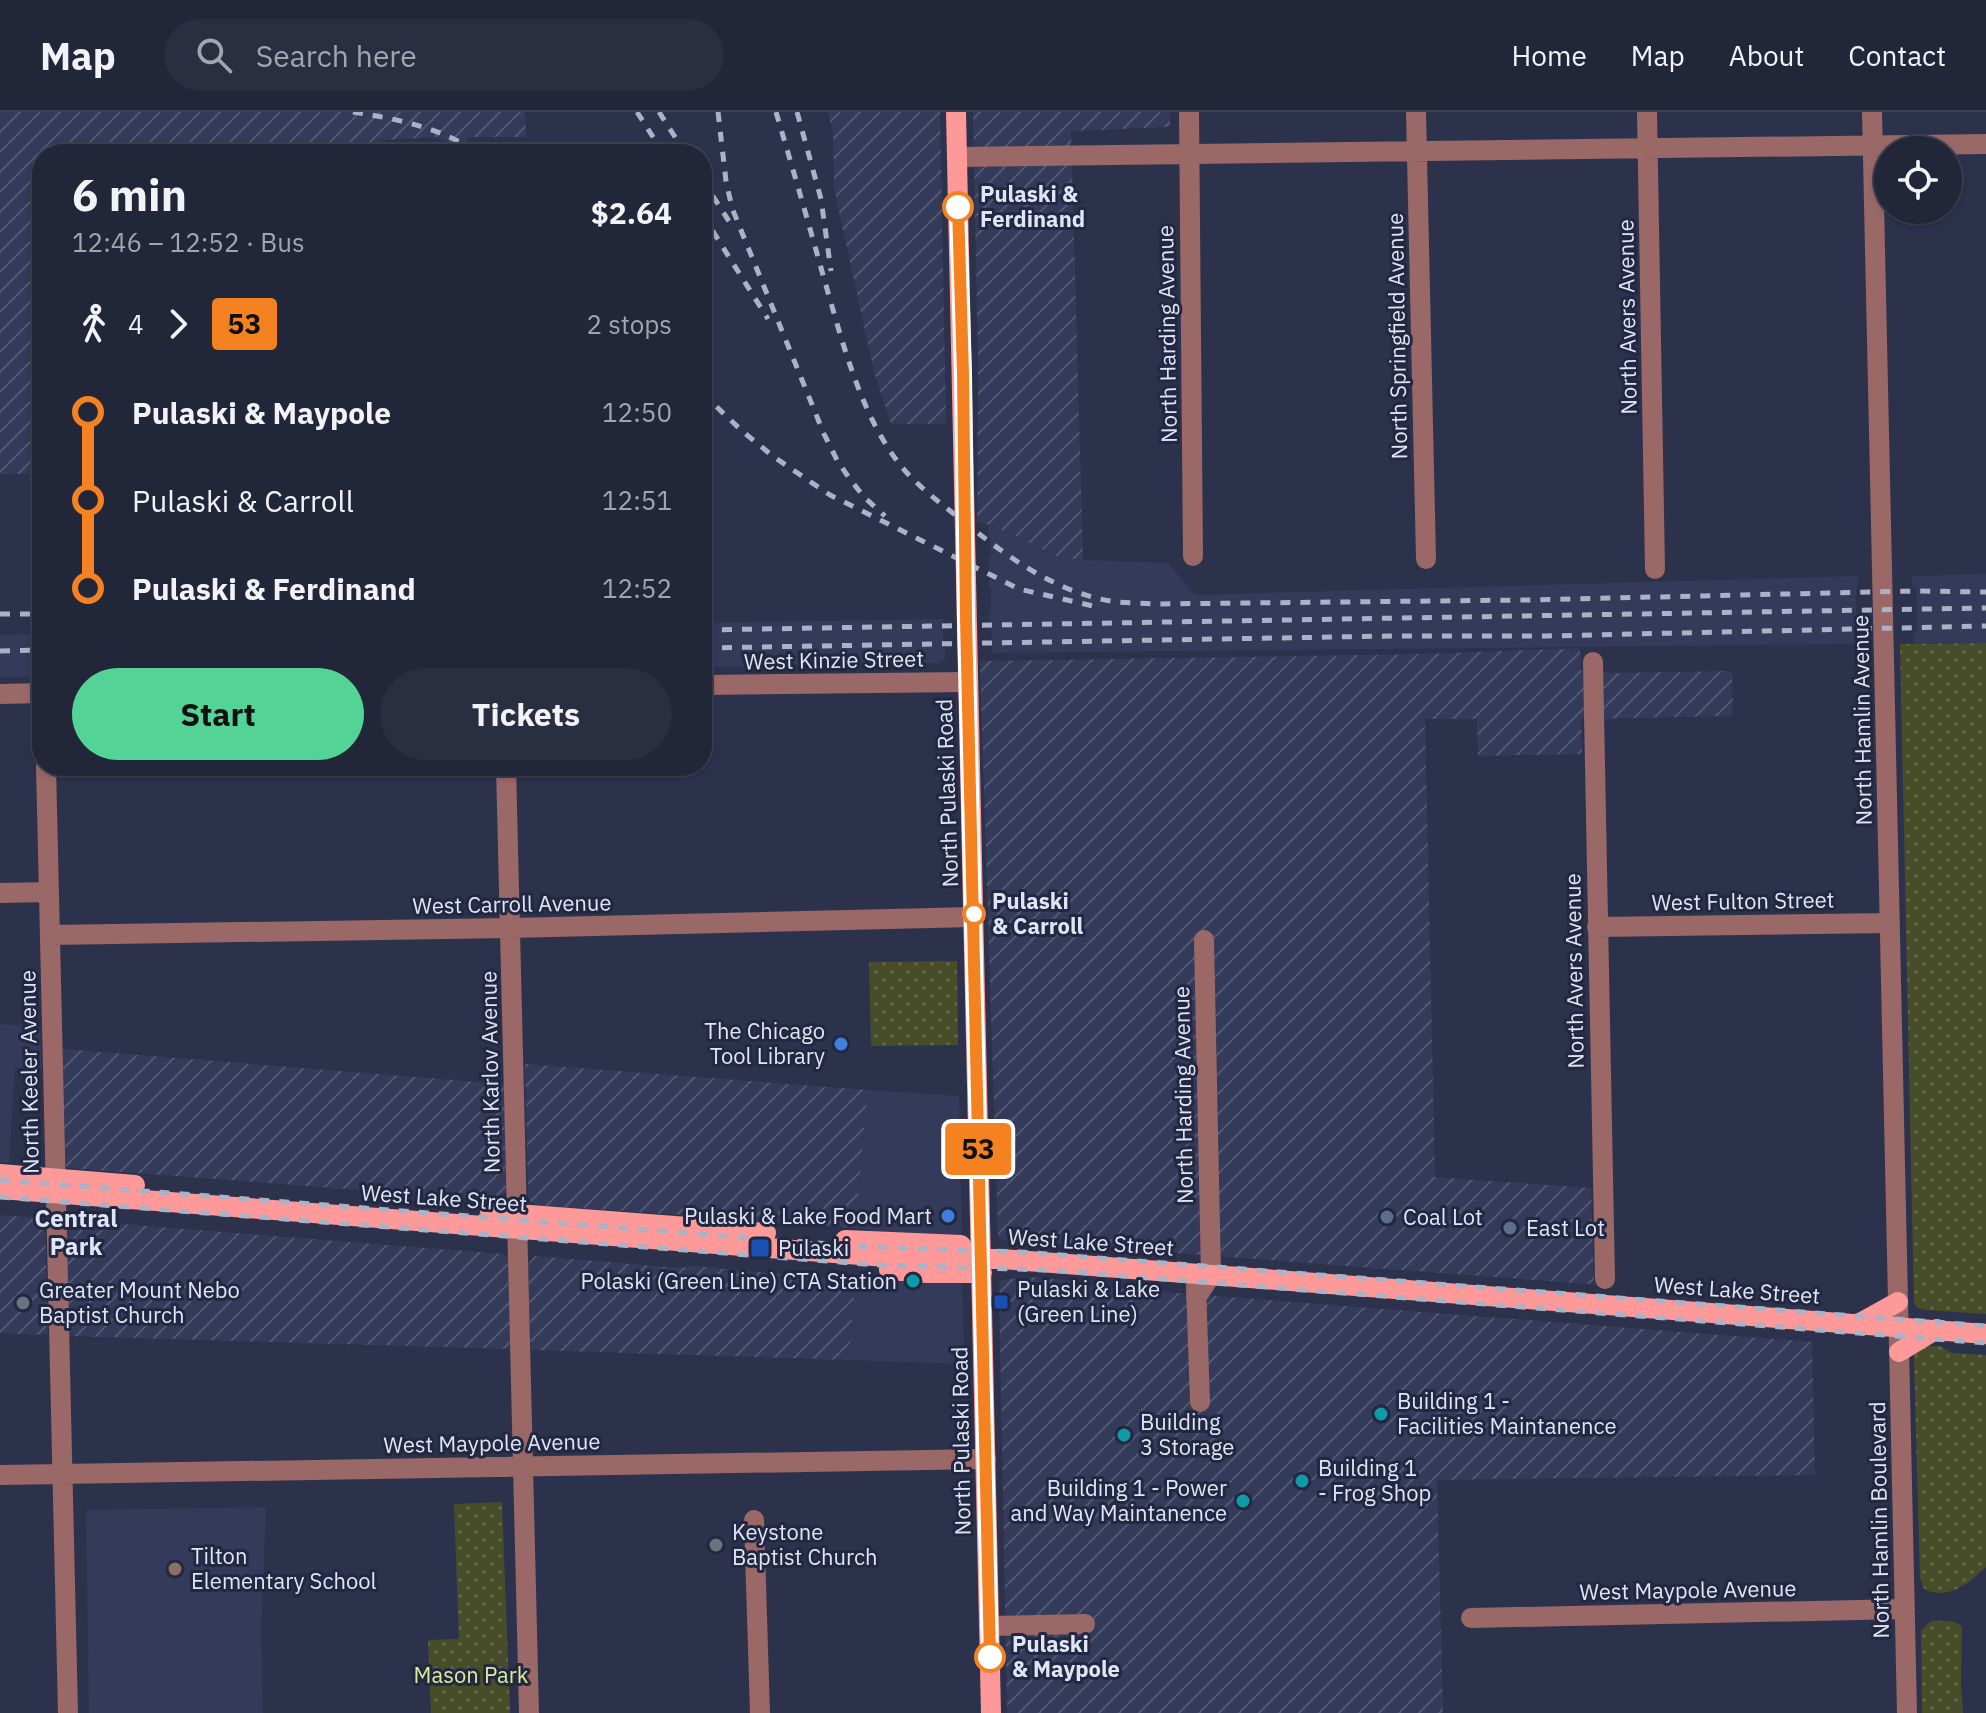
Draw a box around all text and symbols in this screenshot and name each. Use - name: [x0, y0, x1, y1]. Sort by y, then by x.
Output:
- search box: [164, 19, 724, 91]
- text: Map: [40, 31, 116, 80]
- icon: search: [192, 33, 236, 77]
- text: Search here: [256, 36, 417, 75]
- text: Home: [1511, 37, 1587, 74]
- text: Map: [1631, 37, 1685, 74]
- text: About: [1729, 37, 1804, 74]
- text: Contact: [1848, 37, 1946, 74]
- map controls: [1874, 136, 1962, 224]
- button: locate: [1874, 136, 1962, 224]
- text: 6 min: [72, 166, 187, 223]
- place label: Pulaski & Ferdinand: [980, 179, 1085, 233]
- marker: Pulaski & Ferdinand: [943, 192, 973, 222]
- text: $2.64: [591, 193, 672, 232]
- street label: North Springfield Avenue: [1380, 212, 1413, 460]
- street label: North Avers Avenue: [1610, 219, 1643, 415]
- text: 12:46 – 12:52 · Bus: [72, 225, 305, 259]
- street label: North Harding Avenue: [1150, 225, 1183, 443]
- icon: walk: [72, 302, 116, 346]
- icon: forward: [156, 302, 200, 346]
- text: 53: [228, 305, 261, 342]
- text: 4: [128, 307, 144, 341]
- text: 2 stops: [586, 307, 672, 341]
- text: Pulaski & Maypole: [132, 393, 391, 432]
- text: 12:50: [602, 395, 672, 429]
- text: Pulaski & Carroll: [132, 481, 354, 520]
- text: 12:51: [602, 483, 672, 517]
- text: Pulaski & Ferdinand: [132, 569, 416, 608]
- text: 12:52: [602, 571, 672, 605]
- street label: North Hamlin Avenue: [1845, 614, 1878, 826]
- street label: West Kinzie Street: [744, 643, 924, 676]
- button: Start: [72, 668, 364, 760]
- button: Tickets: [380, 668, 672, 760]
- street label: North Pulaski Road: [929, 698, 964, 888]
- street label: North Avers Avenue: [1557, 873, 1590, 1069]
- street label: West Fulton Street: [1651, 884, 1835, 917]
- place label: Pulaski & Carroll: [992, 886, 1083, 940]
- street label: West Carroll Avenue: [412, 887, 612, 920]
- marker: Pulaski & Carroll: [963, 903, 985, 925]
- street label: North Keeler Avenue: [12, 970, 45, 1174]
- street label: North Karlov Avenue: [473, 971, 506, 1173]
- street label: North Harding Avenue: [1166, 986, 1199, 1204]
- place label: The Chicago Tool Library: [704, 1016, 825, 1070]
- marker: The Chicago Tool Library: [832, 1035, 850, 1053]
- line badge: 53: [942, 1123, 1014, 1175]
- text: 53: [961, 1130, 995, 1167]
- street label: West Lake Street: [360, 1177, 528, 1218]
- place label: Pulaski & Lake Food Mart: [684, 1201, 932, 1230]
- district label: Central Park: [35, 1202, 117, 1262]
- place label: Coal Lot: [1403, 1202, 1483, 1231]
- marker: Pulaski & Lake Food Mart: [939, 1207, 957, 1225]
- marker: Coal Lot: [1378, 1208, 1396, 1226]
- place label: East Lot: [1526, 1213, 1605, 1242]
- marker: East Lot: [1501, 1219, 1519, 1237]
- street label: West Lake Street: [1007, 1221, 1175, 1262]
- place label: Pulaski: [778, 1233, 849, 1262]
- marker: Pulaski: [749, 1237, 771, 1259]
- place label: Polaski (Green Line) CTA Station: [581, 1266, 897, 1295]
- street label: West Lake Street: [1653, 1269, 1821, 1310]
- marker: Polaski (Green Line) CTA Station: [904, 1272, 922, 1290]
- place label: Pulaski & Lake (Green Line): [1017, 1274, 1160, 1328]
- place label: Greater Mount Nebo Baptist Church: [39, 1275, 240, 1329]
- marker: Pulaski & Lake (Green Line): [992, 1293, 1010, 1311]
- marker: Greater Mount Nebo Baptist Church: [14, 1294, 32, 1312]
- street label: North Pulaski Road: [944, 1346, 977, 1536]
- place label: Building 1 - Facilities Maintanence: [1397, 1386, 1617, 1440]
- street label: North Hamlin Boulevard: [1862, 1401, 1895, 1639]
- marker: Building 1 - Facilities Maintanence: [1372, 1405, 1390, 1423]
- place label: Building 3 Storage: [1140, 1407, 1234, 1461]
- street label: West Maypole Avenue: [383, 1426, 601, 1459]
- marker: Building 3 Storage: [1115, 1426, 1133, 1444]
- place label: Building 1 - Frog Shop: [1318, 1453, 1431, 1507]
- marker: Building 1 - Frog Shop: [1293, 1472, 1311, 1490]
- place label: Building 1 - Power and Way Maintanence: [1010, 1473, 1227, 1527]
- marker: Building 1 - Power and Way Maintanence: [1234, 1492, 1252, 1510]
- place label: Keystone Baptist Church: [732, 1517, 878, 1571]
- marker: Keystone Baptist Church: [707, 1536, 725, 1554]
- place label: Tilton Elementary School: [191, 1541, 377, 1595]
- marker: Tilton Elementary School: [166, 1560, 184, 1578]
- street label: West Maypole Avenue: [1579, 1573, 1797, 1606]
- place label: Pulaski & Maypole: [1012, 1629, 1120, 1683]
- marker: Pulaski & Maypole: [975, 1642, 1005, 1672]
- park label: Mason Park: [414, 1660, 529, 1689]

